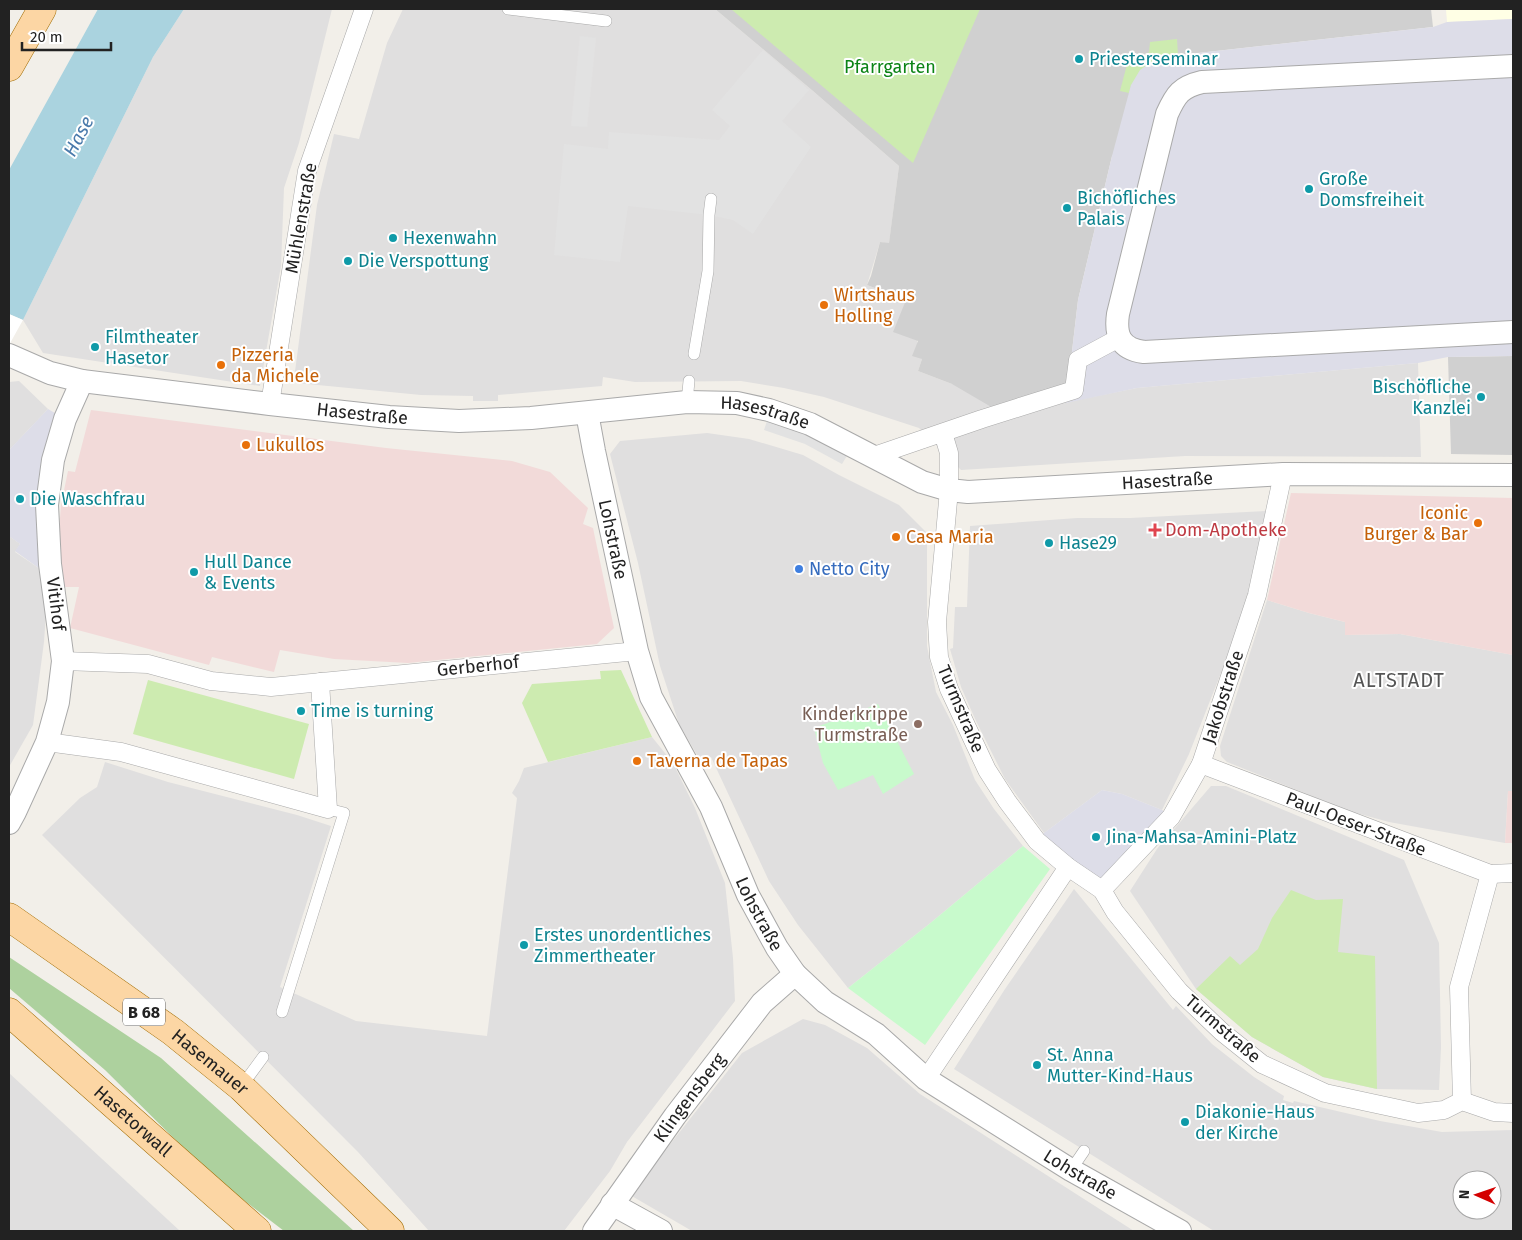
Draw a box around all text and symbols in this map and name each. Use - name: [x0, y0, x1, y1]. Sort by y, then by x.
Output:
- scale bar: [22, 20, 111, 52]
- text: 20 m: [30, 28, 63, 46]
- place label: Priesterseminar: [1089, 48, 1218, 70]
- marker: Priesterseminar: [1073, 53, 1085, 65]
- park label: Pfarrgarten: [844, 56, 936, 78]
- water label: Hase: [58, 112, 99, 160]
- street label: Mühlenstraße: [280, 161, 322, 275]
- place label: Große Domsfreiheit: [1319, 168, 1425, 211]
- marker: Große Domsfreiheit: [1303, 183, 1315, 195]
- place label: Bichöfliches Palais: [1077, 187, 1176, 230]
- marker: Bichöfliches Palais: [1061, 202, 1073, 214]
- place label: Hexenwahn: [403, 227, 497, 249]
- marker: Hexenwahn: [387, 232, 399, 244]
- place label: Die Verspottung: [358, 250, 489, 272]
- marker: Die Verspottung: [342, 255, 354, 267]
- place label: Wirtshaus Holling: [834, 284, 915, 327]
- marker: Wirtshaus Holling: [818, 299, 830, 311]
- place label: Filmtheater Hasetor: [105, 326, 198, 369]
- marker: Filmtheater Hasetor: [89, 341, 101, 353]
- place label: Pizzeria da Michele: [231, 344, 319, 387]
- marker: Pizzeria da Michele: [215, 359, 227, 371]
- place label: Bischöfliche Kanzlei: [1372, 376, 1471, 419]
- street label: Hasestraße: [720, 391, 812, 434]
- marker: Bischöfliche Kanzlei: [1475, 391, 1487, 403]
- street label: Hasestraße: [316, 398, 409, 429]
- place label: Lukullos: [256, 434, 324, 456]
- marker: Lukullos: [240, 439, 252, 451]
- street label: Hasestraße: [1121, 467, 1214, 494]
- place label: Die Waschfrau: [30, 488, 145, 510]
- marker: Die Waschfrau: [14, 493, 26, 505]
- street label: Lohstraße: [594, 497, 632, 581]
- place label: Iconic Burger & Bar: [1364, 502, 1468, 545]
- marker: Iconic Burger & Bar: [1472, 517, 1484, 529]
- place label: Dom-Apotheke: [1165, 519, 1287, 541]
- marker: Dom-Apotheke: [1149, 524, 1161, 536]
- place label: Casa Maria: [906, 526, 994, 548]
- marker: Casa Maria: [890, 531, 902, 543]
- place label: Hase29: [1059, 532, 1117, 554]
- marker: Hase29: [1043, 537, 1055, 549]
- place label: Hull Dance & Events: [204, 551, 292, 594]
- place label: Netto City: [809, 558, 890, 580]
- marker: Netto City: [793, 563, 805, 575]
- marker: Hull Dance & Events: [188, 566, 200, 578]
- street label: Vitihof: [42, 576, 70, 634]
- street label: Jakobstraße: [1198, 647, 1248, 747]
- street label: Gerberhof: [436, 651, 522, 681]
- street label: Turmstraße: [933, 662, 989, 756]
- district label: ALTSTADT: [1353, 668, 1445, 692]
- place label: Time is turning: [311, 700, 434, 722]
- place label: Kinderkrippe Turmstraße: [802, 703, 908, 746]
- marker: Time is turning: [295, 705, 307, 717]
- marker: Kinderkrippe Turmstraße: [912, 718, 924, 730]
- place label: Taverna de Tapas: [647, 750, 788, 772]
- marker: Taverna de Tapas: [631, 755, 643, 767]
- street label: Paul-Oeser-Straße: [1283, 787, 1429, 861]
- place label: Jina-Mahsa-Amini-Platz: [1106, 826, 1297, 848]
- marker: Jina-Mahsa-Amini-Platz: [1090, 831, 1102, 843]
- street label: Lohstraße: [731, 874, 788, 955]
- place label: Erstes unordentliches Zimmertheater: [534, 924, 711, 967]
- marker: Erstes unordentliches Zimmertheater: [518, 939, 530, 951]
- street label: Turmstraße: [1181, 990, 1265, 1068]
- road number: B 68: [123, 999, 165, 1026]
- street label: Hasemauer: [167, 1024, 253, 1099]
- place label: St. Anna Mutter-Kind-Haus: [1047, 1044, 1193, 1087]
- street label: Klingensberg: [649, 1048, 731, 1147]
- marker: St. Anna Mutter-Kind-Haus: [1031, 1059, 1043, 1071]
- street label: Hasetorwall: [89, 1081, 176, 1161]
- place label: Diakonie-Haus der Kirche: [1195, 1101, 1315, 1144]
- marker: Diakonie-Haus der Kirche: [1179, 1116, 1191, 1128]
- street label: Lohstraße: [1039, 1145, 1121, 1204]
- north arrow: [1452, 1170, 1502, 1220]
- text: N: [1456, 1190, 1473, 1200]

